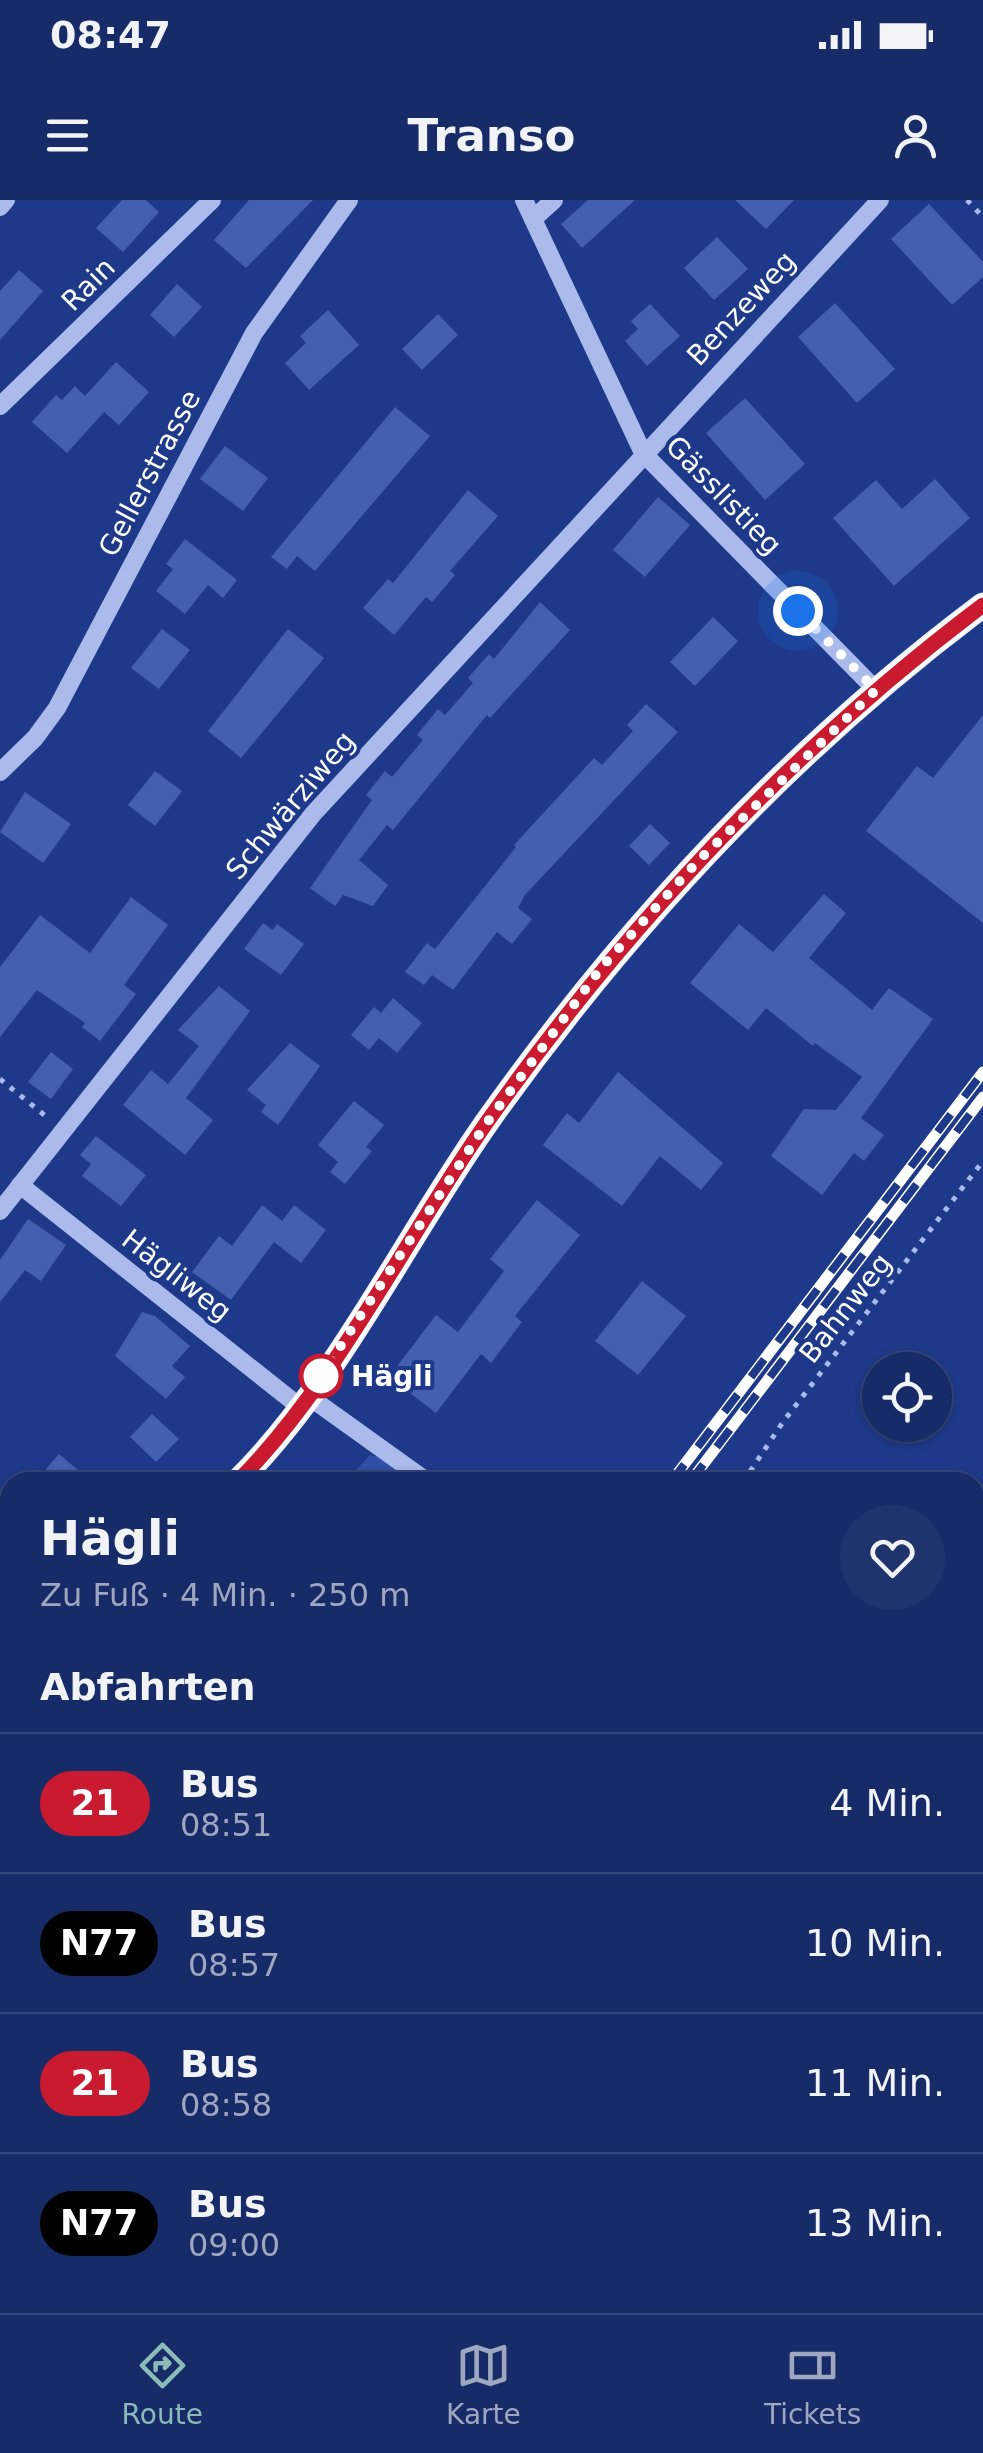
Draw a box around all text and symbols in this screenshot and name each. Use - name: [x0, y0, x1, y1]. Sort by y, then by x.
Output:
- text: 08:47: [50, 13, 171, 57]
- icon: menu: [40, 108, 95, 163]
- icon: person: [888, 108, 943, 163]
- text: Transo: [407, 109, 576, 162]
- street label: Benzeweg: [680, 244, 803, 372]
- street label: Rain: [55, 251, 122, 318]
- street label: Gellerstrasse: [92, 384, 207, 562]
- street label: Gässlistieg: [659, 429, 788, 561]
- your location: [773, 586, 823, 636]
- street label: Schwärziweg: [219, 725, 362, 886]
- street label: Hägliweg: [116, 1223, 238, 1328]
- street label: Bahnweg: [792, 1247, 898, 1370]
- map controls: [862, 1352, 952, 1442]
- button: locate: [862, 1352, 952, 1442]
- marker: Hägli: [300, 1355, 342, 1397]
- place label: Hägli: [351, 1360, 433, 1393]
- button: heart: [840, 1505, 945, 1610]
- text: Hägli: [40, 1510, 180, 1566]
- text: Zu Fuß · 4 Min. · 250 m: [40, 1576, 410, 1614]
- text: Abfahrten: [40, 1665, 256, 1709]
- text: Bus: [180, 1762, 259, 1806]
- text: 4 Min.: [829, 1781, 945, 1825]
- text: 21: [71, 1783, 119, 1823]
- text: 08:51: [180, 1806, 272, 1844]
- text: Bus: [188, 1902, 267, 1946]
- text: 10 Min.: [805, 1921, 945, 1965]
- text: N77: [60, 1923, 138, 1963]
- text: 08:57: [188, 1946, 280, 1984]
- text: Bus: [180, 2042, 259, 2086]
- text: 11 Min.: [805, 2061, 945, 2105]
- text: 21: [71, 2063, 119, 2103]
- text: 08:58: [180, 2086, 272, 2124]
- text: Bus: [188, 2182, 267, 2226]
- text: 13 Min.: [805, 2201, 945, 2245]
- text: N77: [60, 2203, 138, 2243]
- text: 09:00: [188, 2226, 280, 2264]
- tab: Route: [122, 2338, 203, 2431]
- tab: Karte: [446, 2338, 521, 2431]
- tab: Tickets: [764, 2338, 861, 2431]

